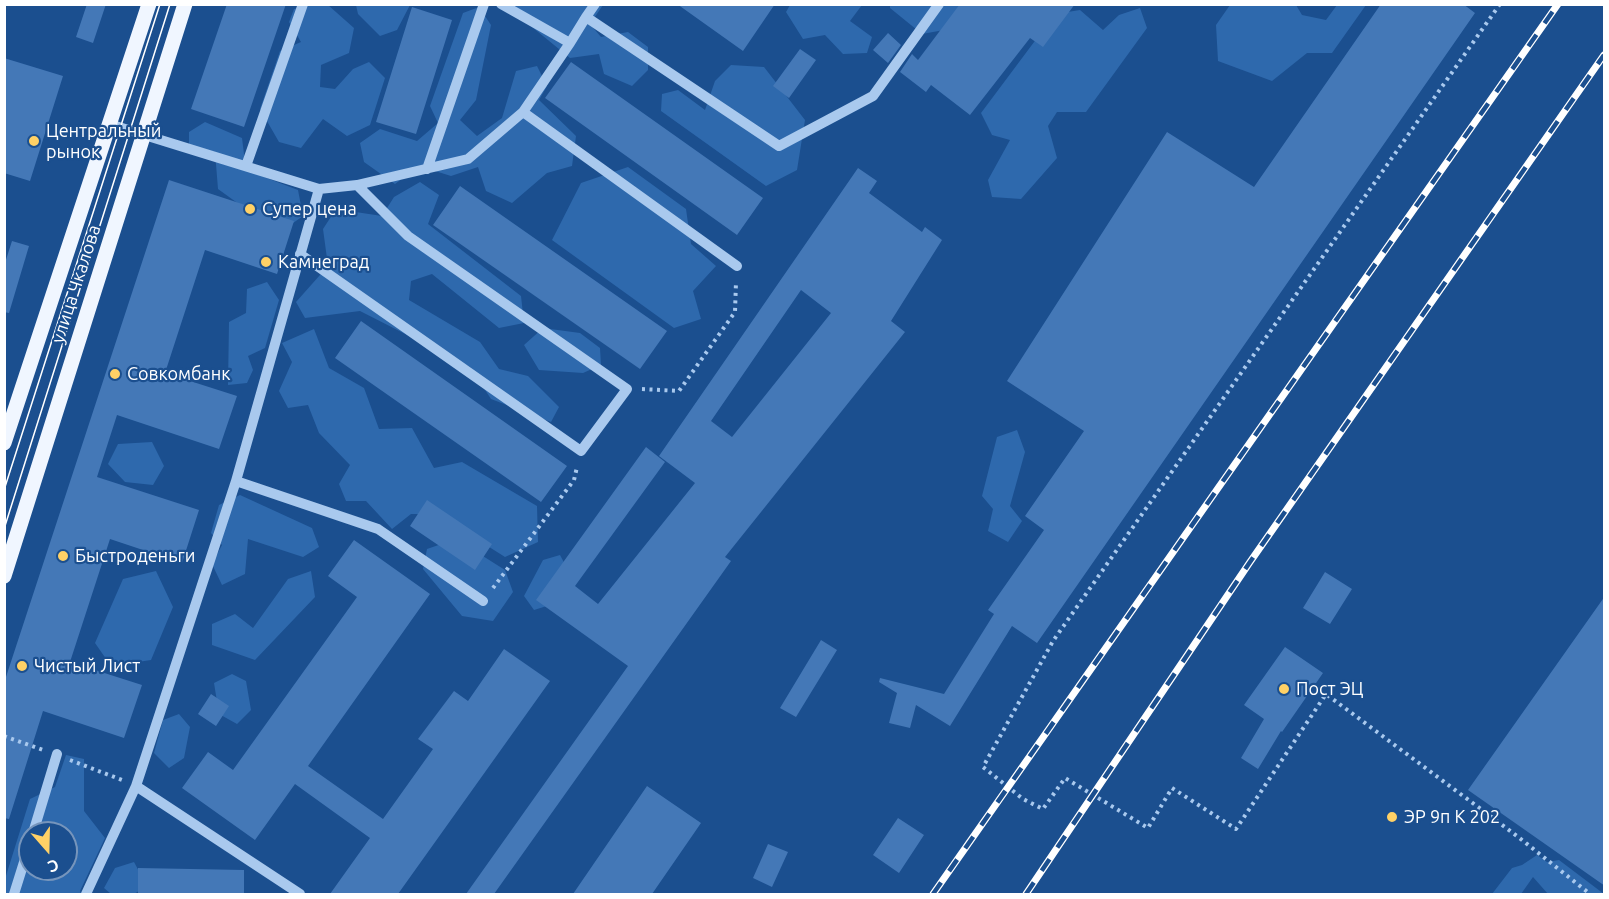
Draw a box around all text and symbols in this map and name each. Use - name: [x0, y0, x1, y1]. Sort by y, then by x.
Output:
- place label: Центральный рынок: [46, 120, 161, 162]
- marker: Центральный рынок: [27, 134, 41, 148]
- place label: Супер цена: [262, 198, 357, 220]
- marker: Супер цена: [243, 202, 257, 216]
- street label: улица Чкалова: [47, 222, 105, 346]
- place label: Камнеград: [278, 251, 369, 273]
- marker: Камнеград: [259, 255, 273, 269]
- place label: Совкомбанк: [127, 363, 231, 385]
- marker: Совкомбанк: [108, 367, 122, 381]
- place label: Быстроденьги: [75, 545, 195, 567]
- marker: Быстроденьги: [56, 549, 70, 563]
- place label: Чистый Лист: [34, 655, 140, 677]
- marker: Чистый Лист: [15, 659, 29, 673]
- place label: Пост ЭЦ: [1296, 678, 1363, 700]
- marker: Пост ЭЦ: [1277, 682, 1291, 696]
- place label: ЭР 9п К 202: [1404, 806, 1500, 828]
- marker: ЭР 9п К 202: [1385, 810, 1399, 824]
- north arrow: [18, 821, 78, 881]
- text: С: [46, 856, 61, 876]

